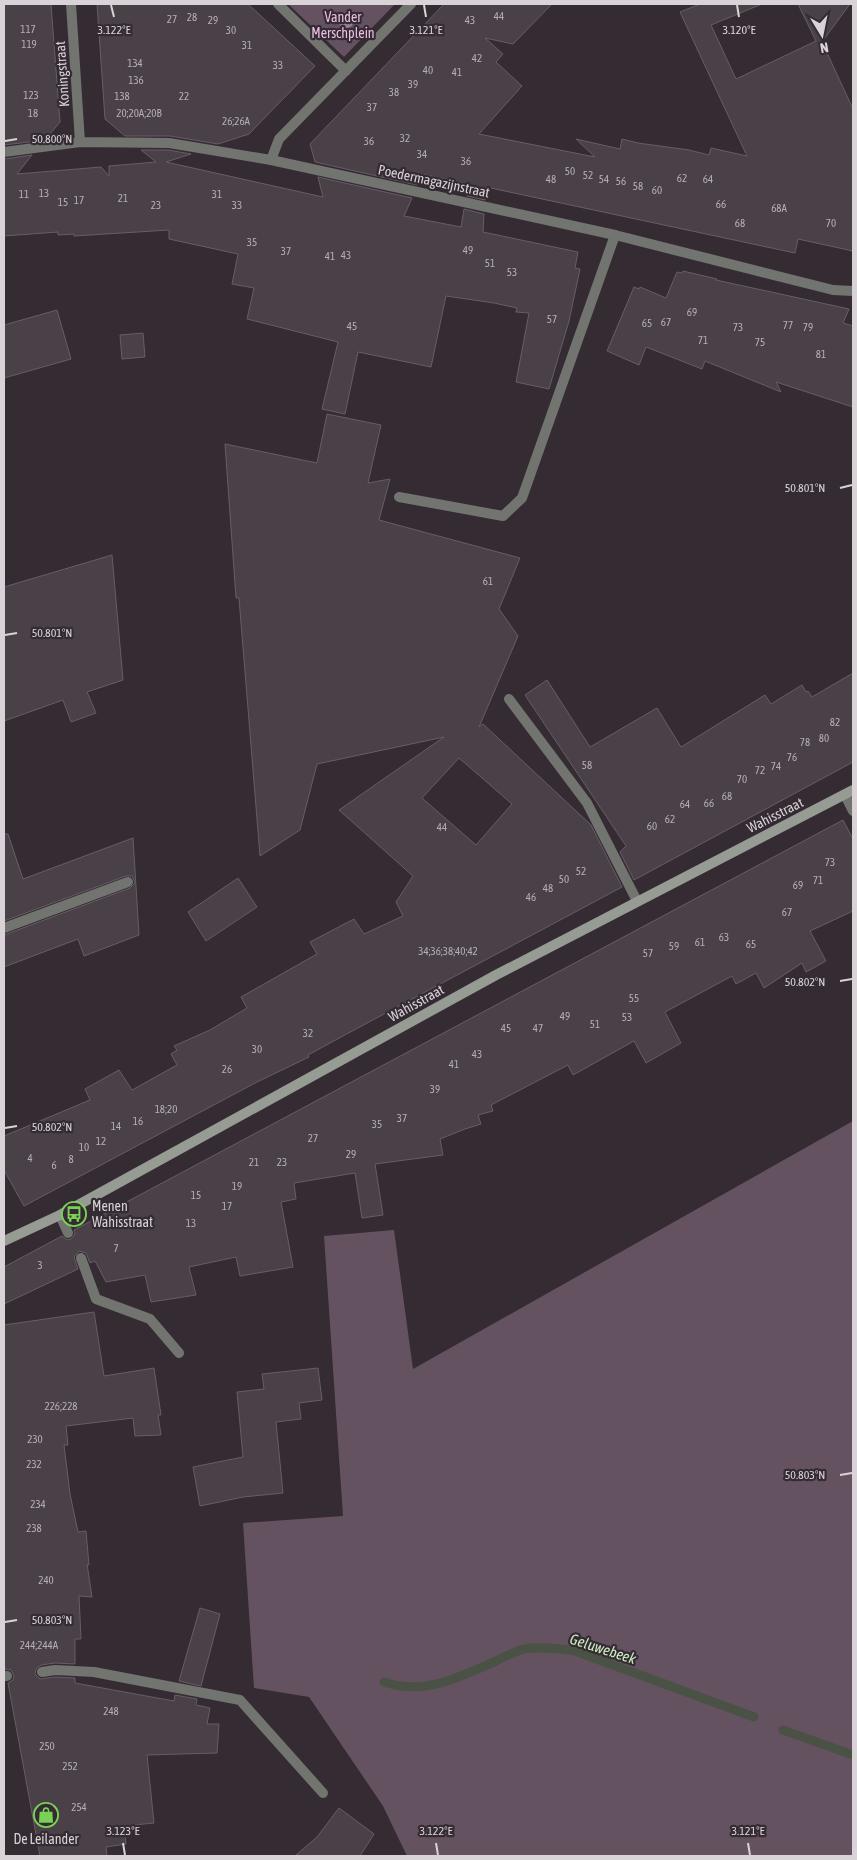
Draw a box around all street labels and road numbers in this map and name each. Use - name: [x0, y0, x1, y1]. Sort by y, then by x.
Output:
- street label: Koningstraat: [52, 41, 72, 107]
- street label: Poedermagazijnstraat: [377, 161, 491, 201]
- street label: Wahisstraat: [744, 794, 806, 836]
- street label: Wahisstraat: [385, 981, 447, 1025]

